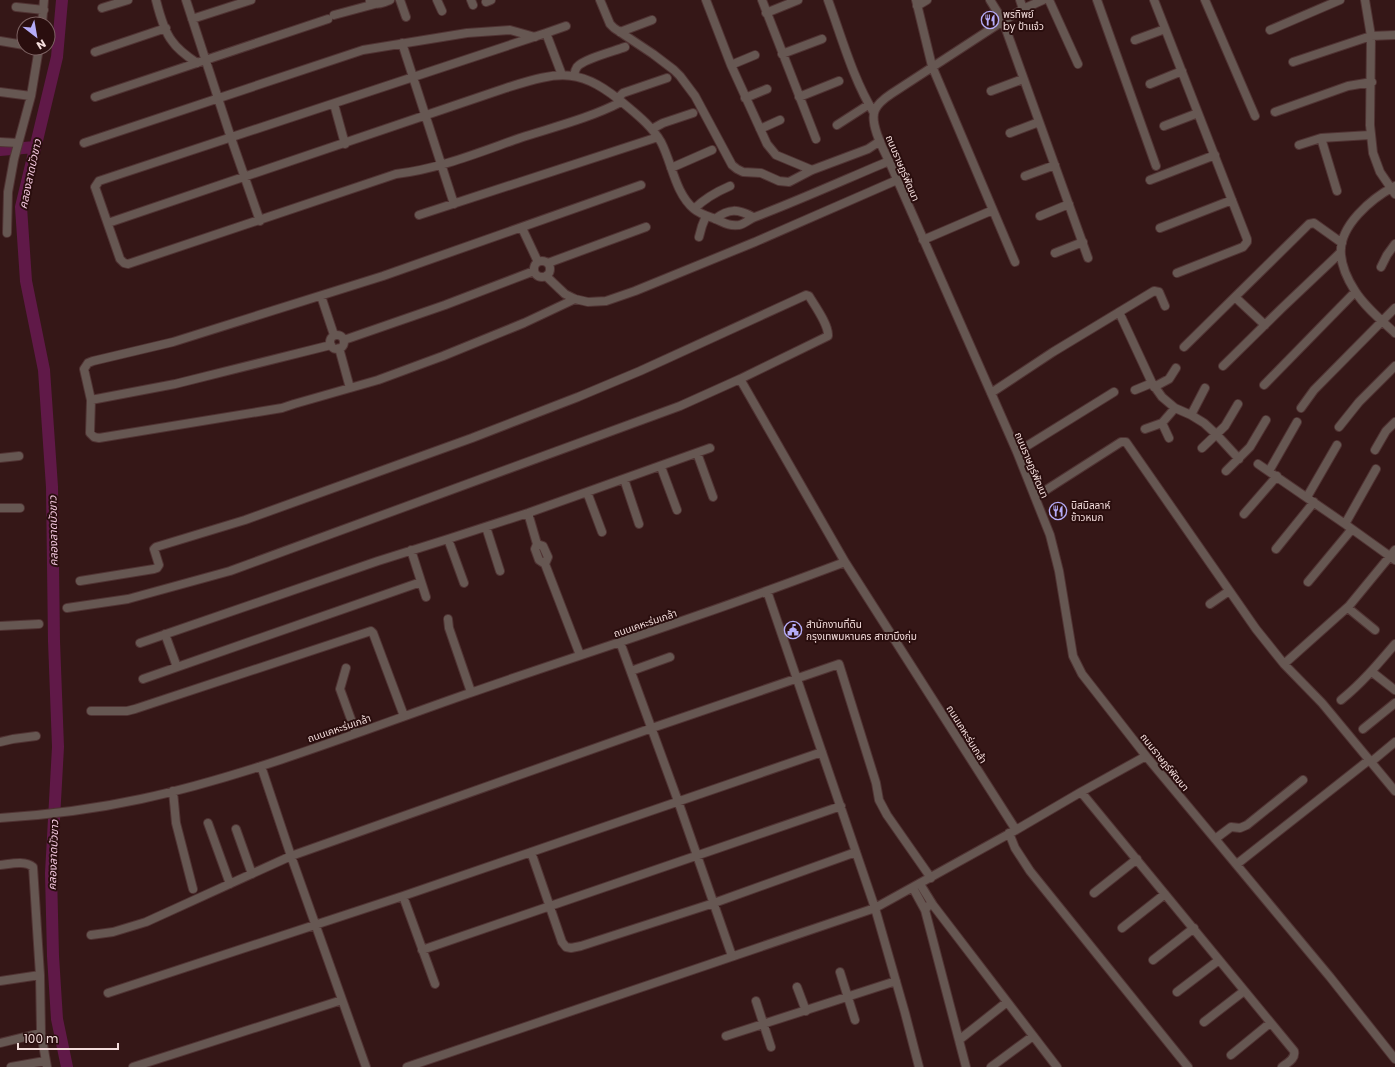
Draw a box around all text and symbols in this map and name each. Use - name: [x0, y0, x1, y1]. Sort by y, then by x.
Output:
- place label: พรทิพย์ by ป้าแจ๋ว: [1003, 7, 1044, 34]
- restaurant icon: พรทิพย์ by ป้าแจ๋ว: [980, 10, 1000, 30]
- north arrow: [16, 16, 56, 56]
- text: N: [33, 36, 49, 54]
- street label: ถนนราษฏร์พัฒนา: [882, 133, 923, 204]
- water label: คลองลาดบัวขาว: [15, 137, 45, 210]
- street label: ถนนราษฏร์พัฒนา: [1011, 430, 1052, 501]
- water label: คลองลาดบัวขาว: [44, 495, 62, 567]
- place label: บิสมิลลาห์ ข้าวหมก: [1071, 498, 1110, 525]
- restaurant icon: บิสมิลลาห์ ข้าวหมก: [1048, 501, 1068, 521]
- street label: ถนนเคหะร่มเกล้า: [611, 606, 679, 641]
- place label: สำนักงานที่ดิน กรุงเทพมหานคร สาขาบึงกุ่ม: [806, 617, 917, 644]
- public building icon: สำนักงานที่ดิน กรุงเทพมหานคร สาขาบึงกุ่ม: [783, 620, 803, 640]
- street label: ถนนเคหะร่มเกล้า: [943, 702, 990, 766]
- street label: ถนนเคหะร่มเกล้า: [305, 711, 373, 746]
- street label: ถนนราษฏร์พัฒนา: [1137, 730, 1193, 795]
- water label: คลองลาดบัวขาว: [44, 819, 62, 891]
- scale bar: [18, 1025, 118, 1051]
- text: 100 m: [24, 1030, 58, 1047]

